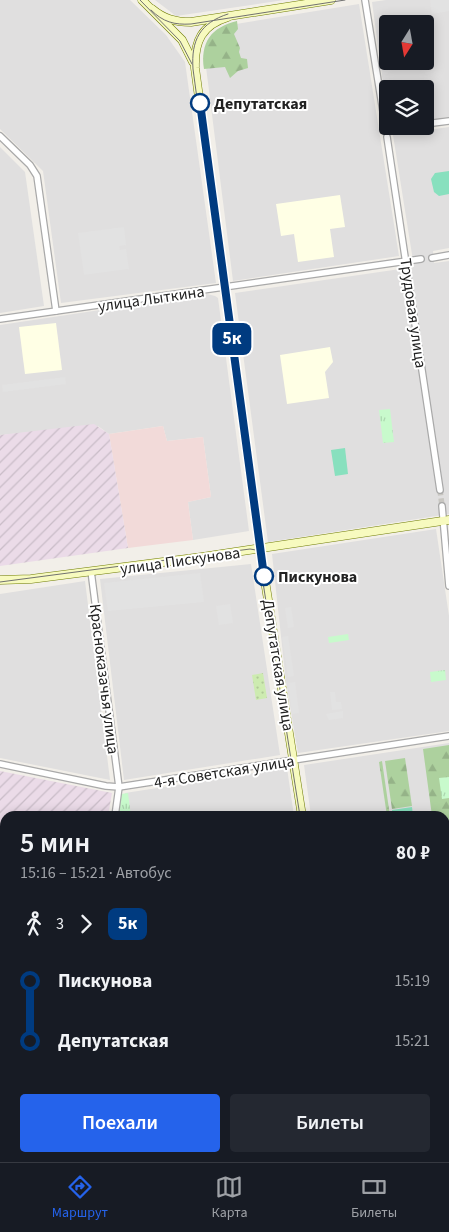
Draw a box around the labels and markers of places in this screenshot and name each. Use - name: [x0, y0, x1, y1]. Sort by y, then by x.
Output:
- marker: Депутатская: [190, 93, 210, 113]
- place label: Депутатская: [214, 93, 307, 115]
- marker: Пискунова: [254, 566, 274, 586]
- place label: Пискунова: [278, 566, 357, 588]

